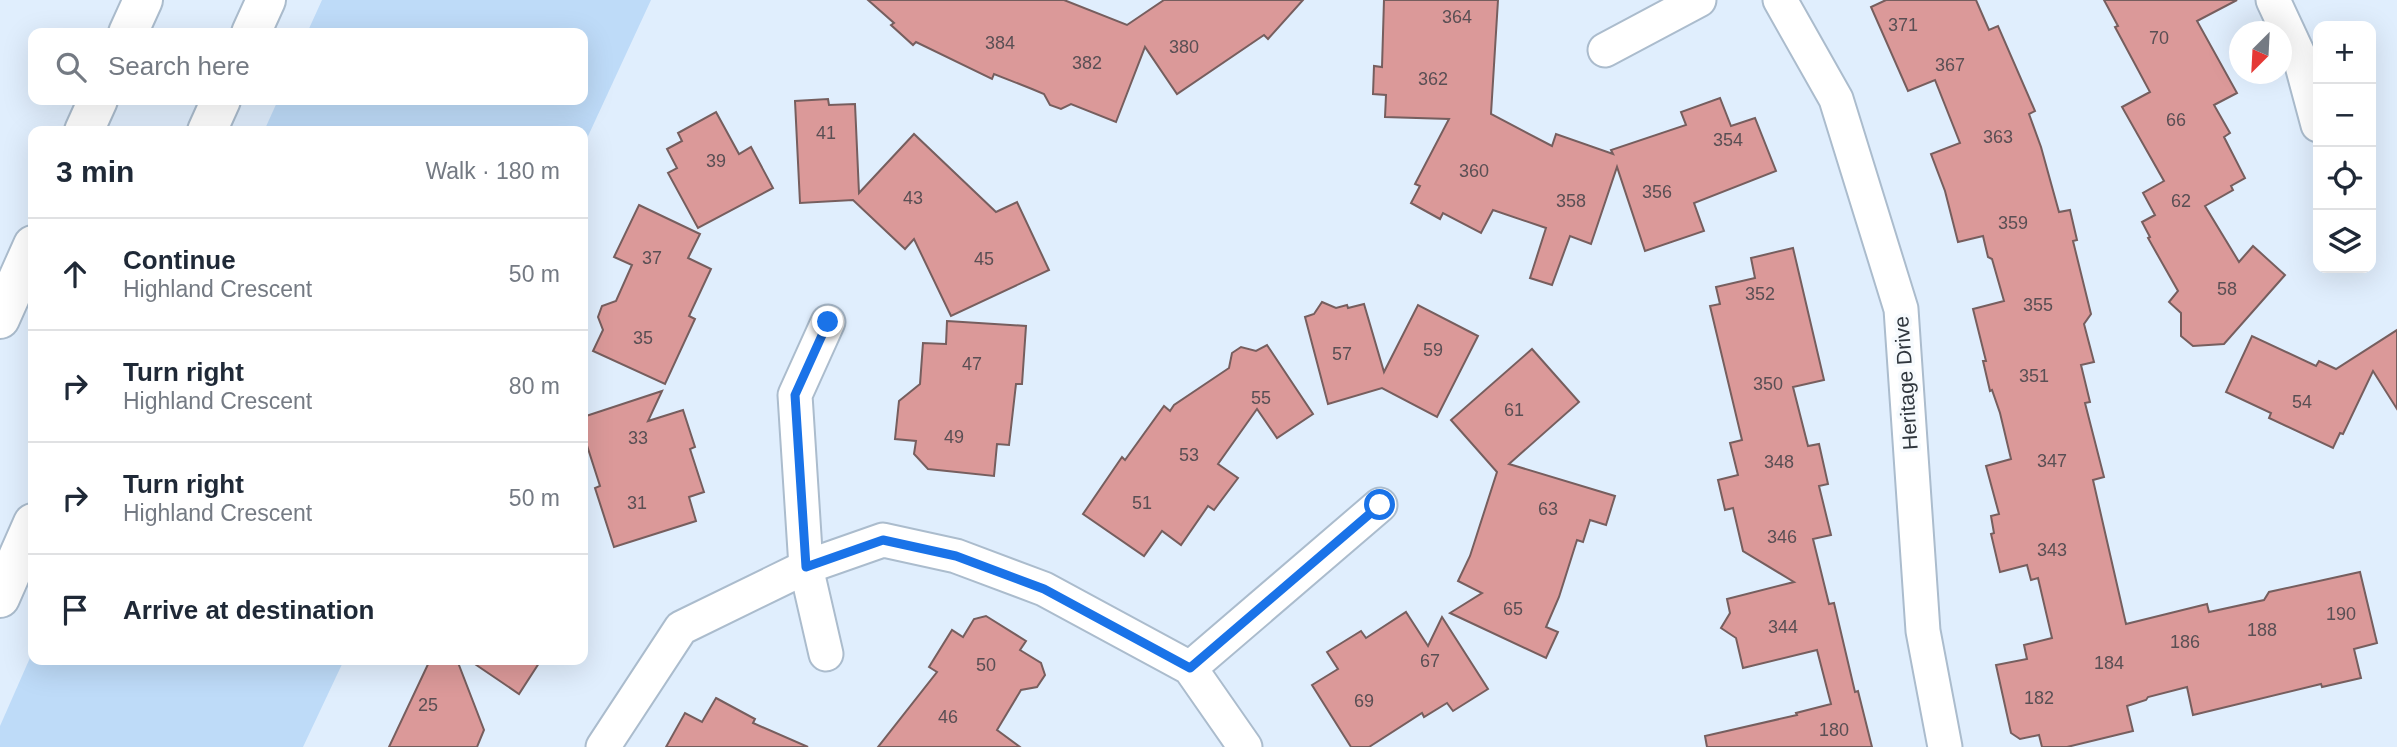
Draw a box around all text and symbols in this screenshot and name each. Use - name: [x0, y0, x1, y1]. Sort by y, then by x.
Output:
- house number: 364: [1442, 7, 1472, 27]
- house number: 371: [1888, 15, 1918, 35]
- north arrow: [2229, 21, 2292, 84]
- map controls: [2313, 21, 2376, 273]
- button: +: [2313, 21, 2376, 84]
- search box: [28, 28, 588, 105]
- house number: 70: [2149, 28, 2169, 48]
- house number: 384: [985, 33, 1015, 53]
- house number: 380: [1169, 37, 1199, 57]
- icon: search: [52, 48, 90, 86]
- text: Search here: [108, 51, 250, 81]
- house number: 382: [1072, 53, 1102, 73]
- house number: 367: [1935, 55, 1965, 75]
- house number: 362: [1418, 69, 1448, 89]
- button: −: [2313, 84, 2376, 147]
- house number: 66: [2166, 110, 2186, 130]
- house number: 41: [816, 123, 836, 143]
- house number: 363: [1983, 127, 2013, 147]
- house number: 354: [1713, 130, 1743, 150]
- button: locate: [2313, 147, 2376, 210]
- house number: 39: [706, 151, 726, 171]
- text: 3 min: [56, 155, 134, 188]
- text: Walk · 180 m: [425, 158, 560, 184]
- house number: 360: [1459, 161, 1489, 181]
- house number: 356: [1642, 182, 1672, 202]
- house number: 43: [903, 188, 923, 208]
- house number: 358: [1556, 191, 1586, 211]
- house number: 62: [2171, 191, 2191, 211]
- button: layers: [2313, 210, 2376, 273]
- house number: 359: [1998, 213, 2028, 233]
- text: Continue: [123, 245, 236, 275]
- house number: 37: [642, 248, 662, 268]
- house number: 45: [974, 249, 994, 269]
- icon: ahead: [56, 255, 94, 293]
- text: 50 m: [509, 261, 560, 287]
- text: Highland Crescent: [123, 276, 312, 302]
- house number: 58: [2217, 279, 2237, 299]
- house number: 352: [1745, 284, 1775, 304]
- house number: 355: [2023, 295, 2053, 315]
- route end: [812, 306, 843, 337]
- street label: Heritage Drive: [1889, 315, 1922, 451]
- house number: 35: [633, 328, 653, 348]
- house number: 59: [1423, 340, 1443, 360]
- house number: 57: [1332, 344, 1352, 364]
- house number: 47: [962, 354, 982, 374]
- text: Turn right: [123, 357, 244, 387]
- house number: 351: [2019, 366, 2049, 386]
- icon: right: [56, 367, 94, 405]
- text: 80 m: [509, 373, 560, 399]
- house number: 350: [1753, 374, 1783, 394]
- text: Highland Crescent: [123, 388, 312, 414]
- house number: 55: [1251, 388, 1271, 408]
- house number: 54: [2292, 392, 2312, 412]
- house number: 61: [1504, 400, 1524, 420]
- house number: 49: [944, 427, 964, 447]
- house number: 33: [628, 428, 648, 448]
- house number: 53: [1179, 445, 1199, 465]
- house number: 347: [2037, 451, 2067, 471]
- house number: 348: [1764, 452, 1794, 472]
- text: Turn right: [123, 469, 244, 499]
- icon: right: [56, 479, 94, 517]
- text: 50 m: [509, 485, 560, 511]
- route start: [1364, 489, 1395, 520]
- house number: 31: [627, 493, 647, 513]
- house number: 51: [1132, 493, 1152, 513]
- house number: 63: [1538, 499, 1558, 519]
- text: Highland Crescent: [123, 500, 312, 526]
- house number: 346: [1767, 527, 1797, 547]
- house number: 343: [2037, 540, 2067, 560]
- icon: arrive: [56, 591, 94, 629]
- text: Arrive at destination: [123, 595, 374, 625]
- house number: 65: [1503, 599, 1523, 619]
- house number: 190: [2326, 604, 2356, 624]
- house number: 344: [1768, 617, 1798, 637]
- house number: 188: [2247, 620, 2277, 640]
- house number: 186: [2170, 632, 2200, 652]
- house number: 67: [1420, 651, 1440, 671]
- house number: 184: [2094, 653, 2124, 673]
- house number: 50: [976, 655, 996, 675]
- house number: 182: [2024, 688, 2054, 708]
- house number: 69: [1354, 691, 1374, 711]
- house number: 25: [418, 695, 438, 715]
- house number: 46: [938, 707, 958, 727]
- house number: 180: [1819, 720, 1849, 740]

